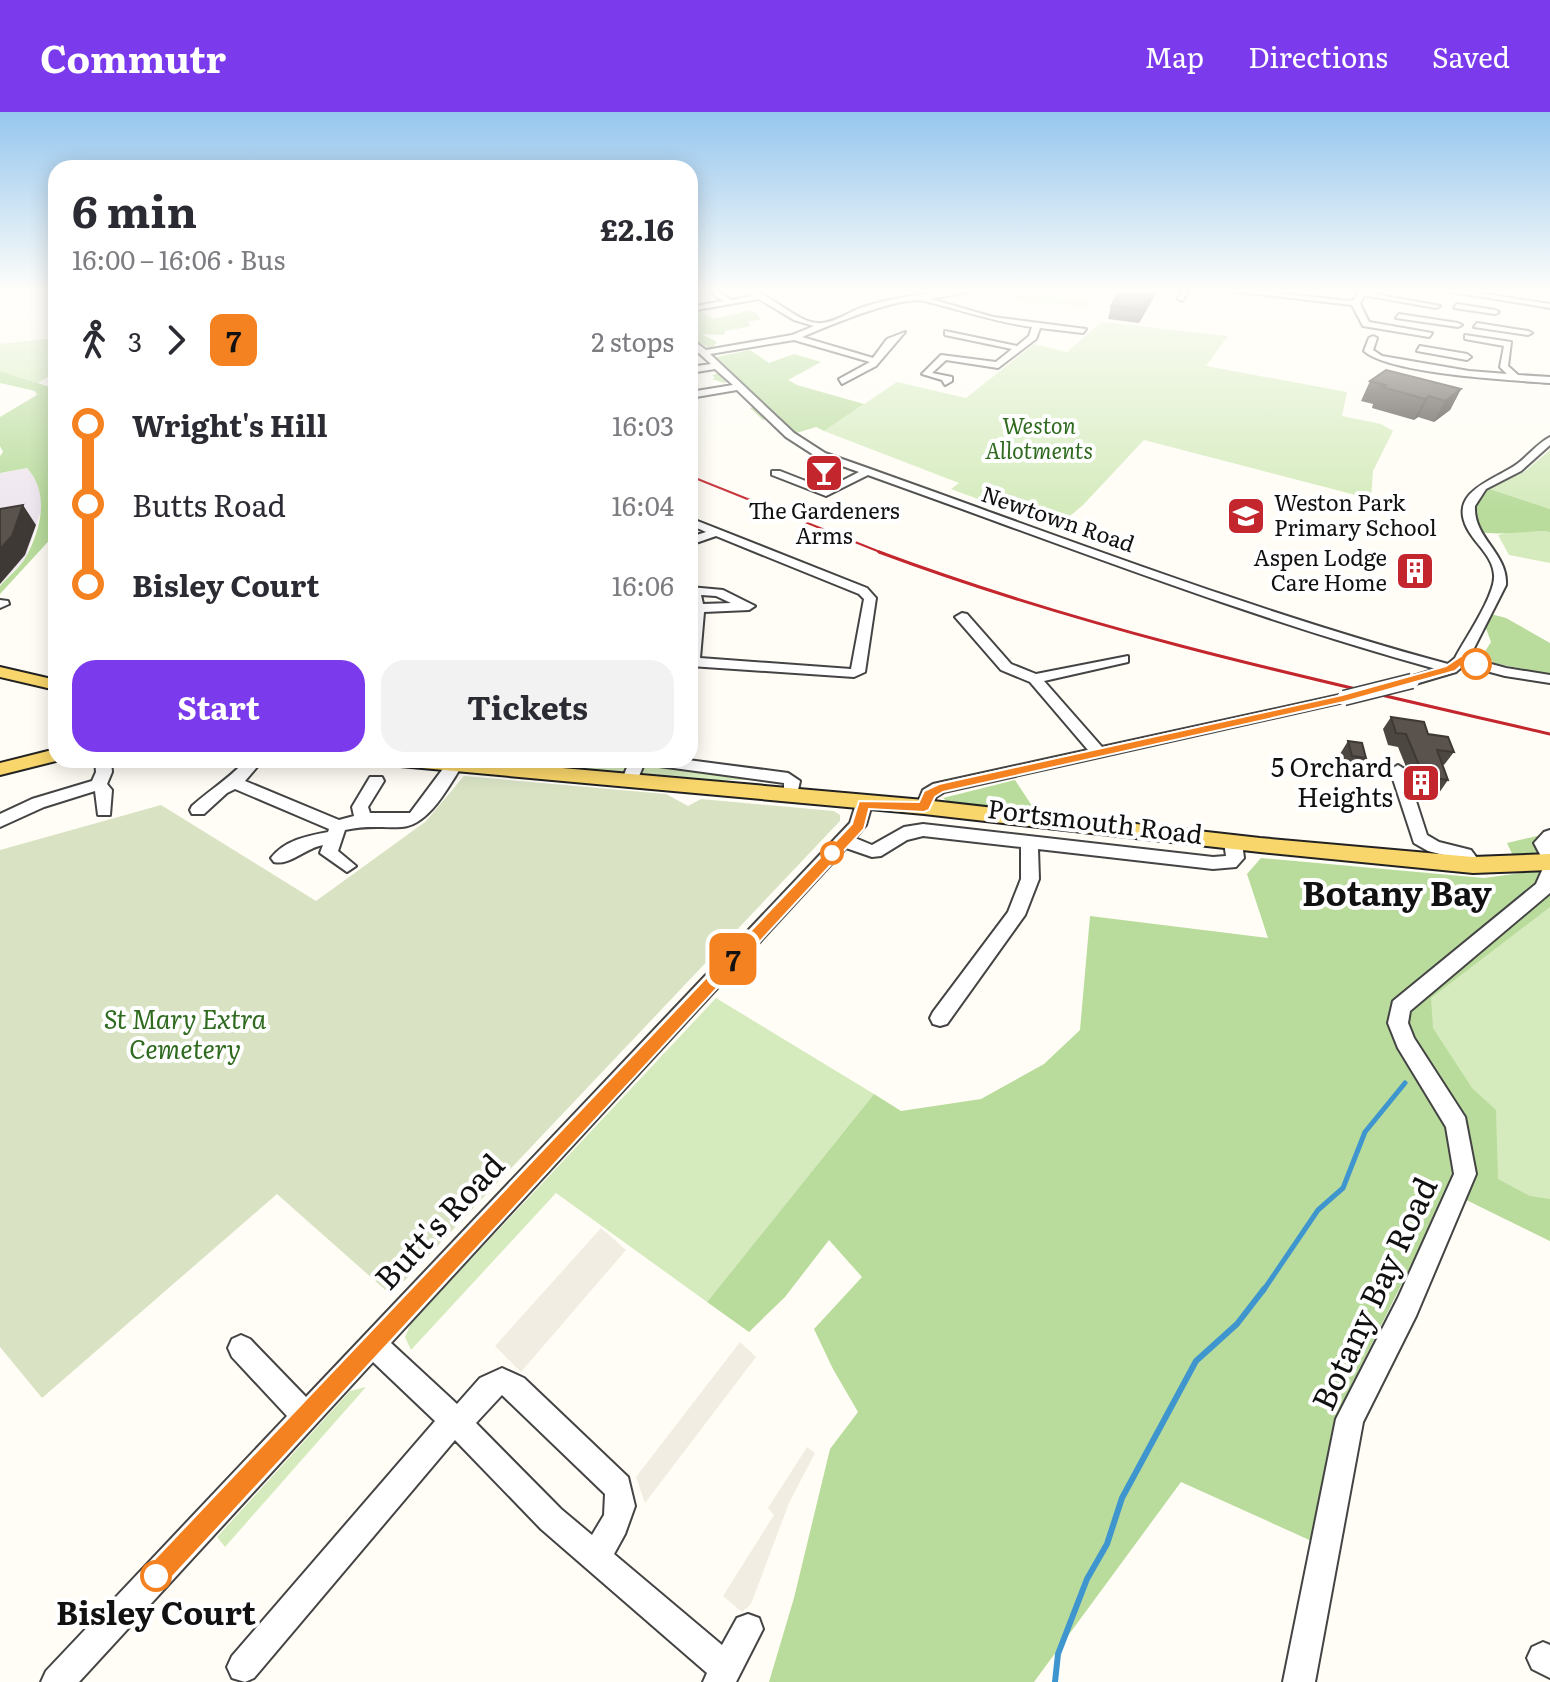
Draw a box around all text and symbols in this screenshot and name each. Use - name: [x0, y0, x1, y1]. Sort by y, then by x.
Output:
- text: Commutr: [40, 28, 226, 85]
- text: Map: [1145, 35, 1204, 77]
- text: Directions: [1248, 35, 1388, 77]
- text: Saved: [1432, 35, 1510, 77]
- text: 6 min: [72, 176, 197, 242]
- text: £2.16: [600, 206, 674, 250]
- text: 16:00 – 16:06 · Bus: [72, 239, 285, 278]
- icon: walk: [72, 318, 116, 362]
- icon: forward: [154, 318, 198, 362]
- text: 7: [226, 319, 241, 361]
- text: 3: [128, 321, 142, 360]
- text: 2 stops: [591, 321, 674, 360]
- text: Wright's Hill: [132, 402, 328, 446]
- text: 16:03: [612, 405, 674, 444]
- park label: Weston Allotments: [985, 408, 1093, 466]
- bar icon: The Gardeners Arms: [803, 452, 845, 494]
- street label: Newtown Road: [977, 476, 1140, 559]
- text: Butts Road: [132, 482, 286, 526]
- text: 16:04: [611, 485, 674, 524]
- place label: Weston Park Primary School: [1274, 485, 1437, 543]
- place label: The Gardeners Arms: [748, 493, 900, 551]
- school or university icon: Weston Park Primary School: [1225, 495, 1267, 537]
- place label: Aspen Lodge Care Home: [1254, 540, 1387, 598]
- building icon: Aspen Lodge Care Home: [1394, 550, 1436, 592]
- text: Bisley Court: [132, 562, 319, 606]
- text: 16:06: [612, 565, 674, 604]
- unlabelled marker: [1461, 649, 1491, 679]
- button: Start: [72, 660, 365, 752]
- button: Tickets: [381, 660, 674, 752]
- place label: 5 Orchard Heights: [1271, 746, 1393, 815]
- building icon: 5 Orchard Heights: [1400, 762, 1442, 804]
- street label: Portsmouth Road: [985, 787, 1205, 852]
- unlabelled marker: [821, 842, 843, 864]
- district label: Botany Bay: [1302, 866, 1492, 916]
- line badge: 7: [707, 933, 759, 985]
- text: 7: [725, 938, 741, 980]
- park label: St Mary Extra Cemetery: [104, 998, 266, 1067]
- street label: Butt's Road: [362, 1141, 514, 1299]
- street label: Botany Bay Road: [1297, 1168, 1447, 1417]
- marker: Bisley Court: [141, 1561, 171, 1591]
- place label: Bisley Court: [56, 1587, 256, 1635]

